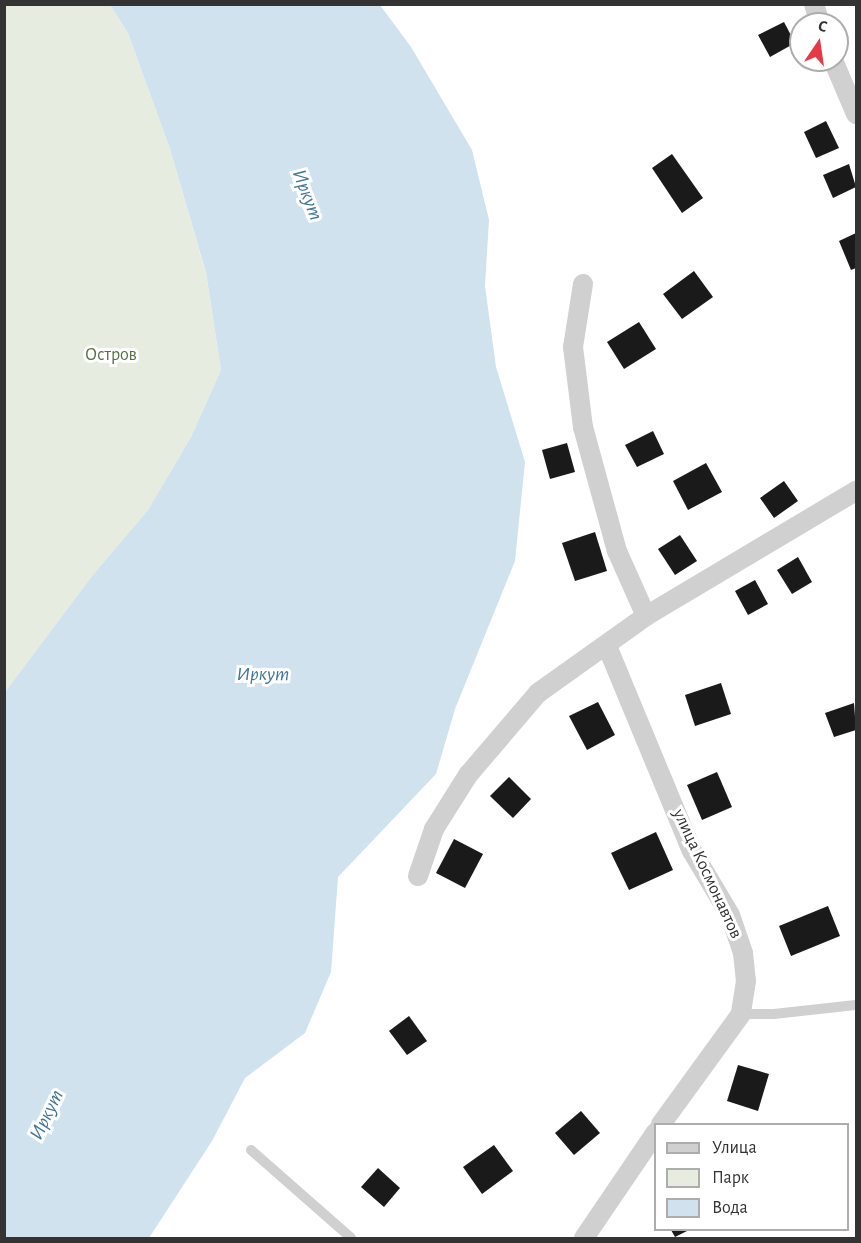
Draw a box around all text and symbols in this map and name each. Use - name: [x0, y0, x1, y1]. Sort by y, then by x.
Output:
- north arrow: [789, 12, 849, 72]
- text: С: [816, 18, 829, 35]
- water label: Иркут: [286, 166, 328, 224]
- park label: Остров: [85, 344, 137, 366]
- water label: Иркут: [237, 662, 289, 686]
- street label: улица Космонавтов: [668, 806, 746, 942]
- water label: Иркут: [25, 1086, 69, 1144]
- legend: [654, 1123, 849, 1231]
- text: Улица: [712, 1139, 757, 1157]
- text: Парк: [712, 1169, 749, 1187]
- text: Вода: [712, 1199, 748, 1217]

